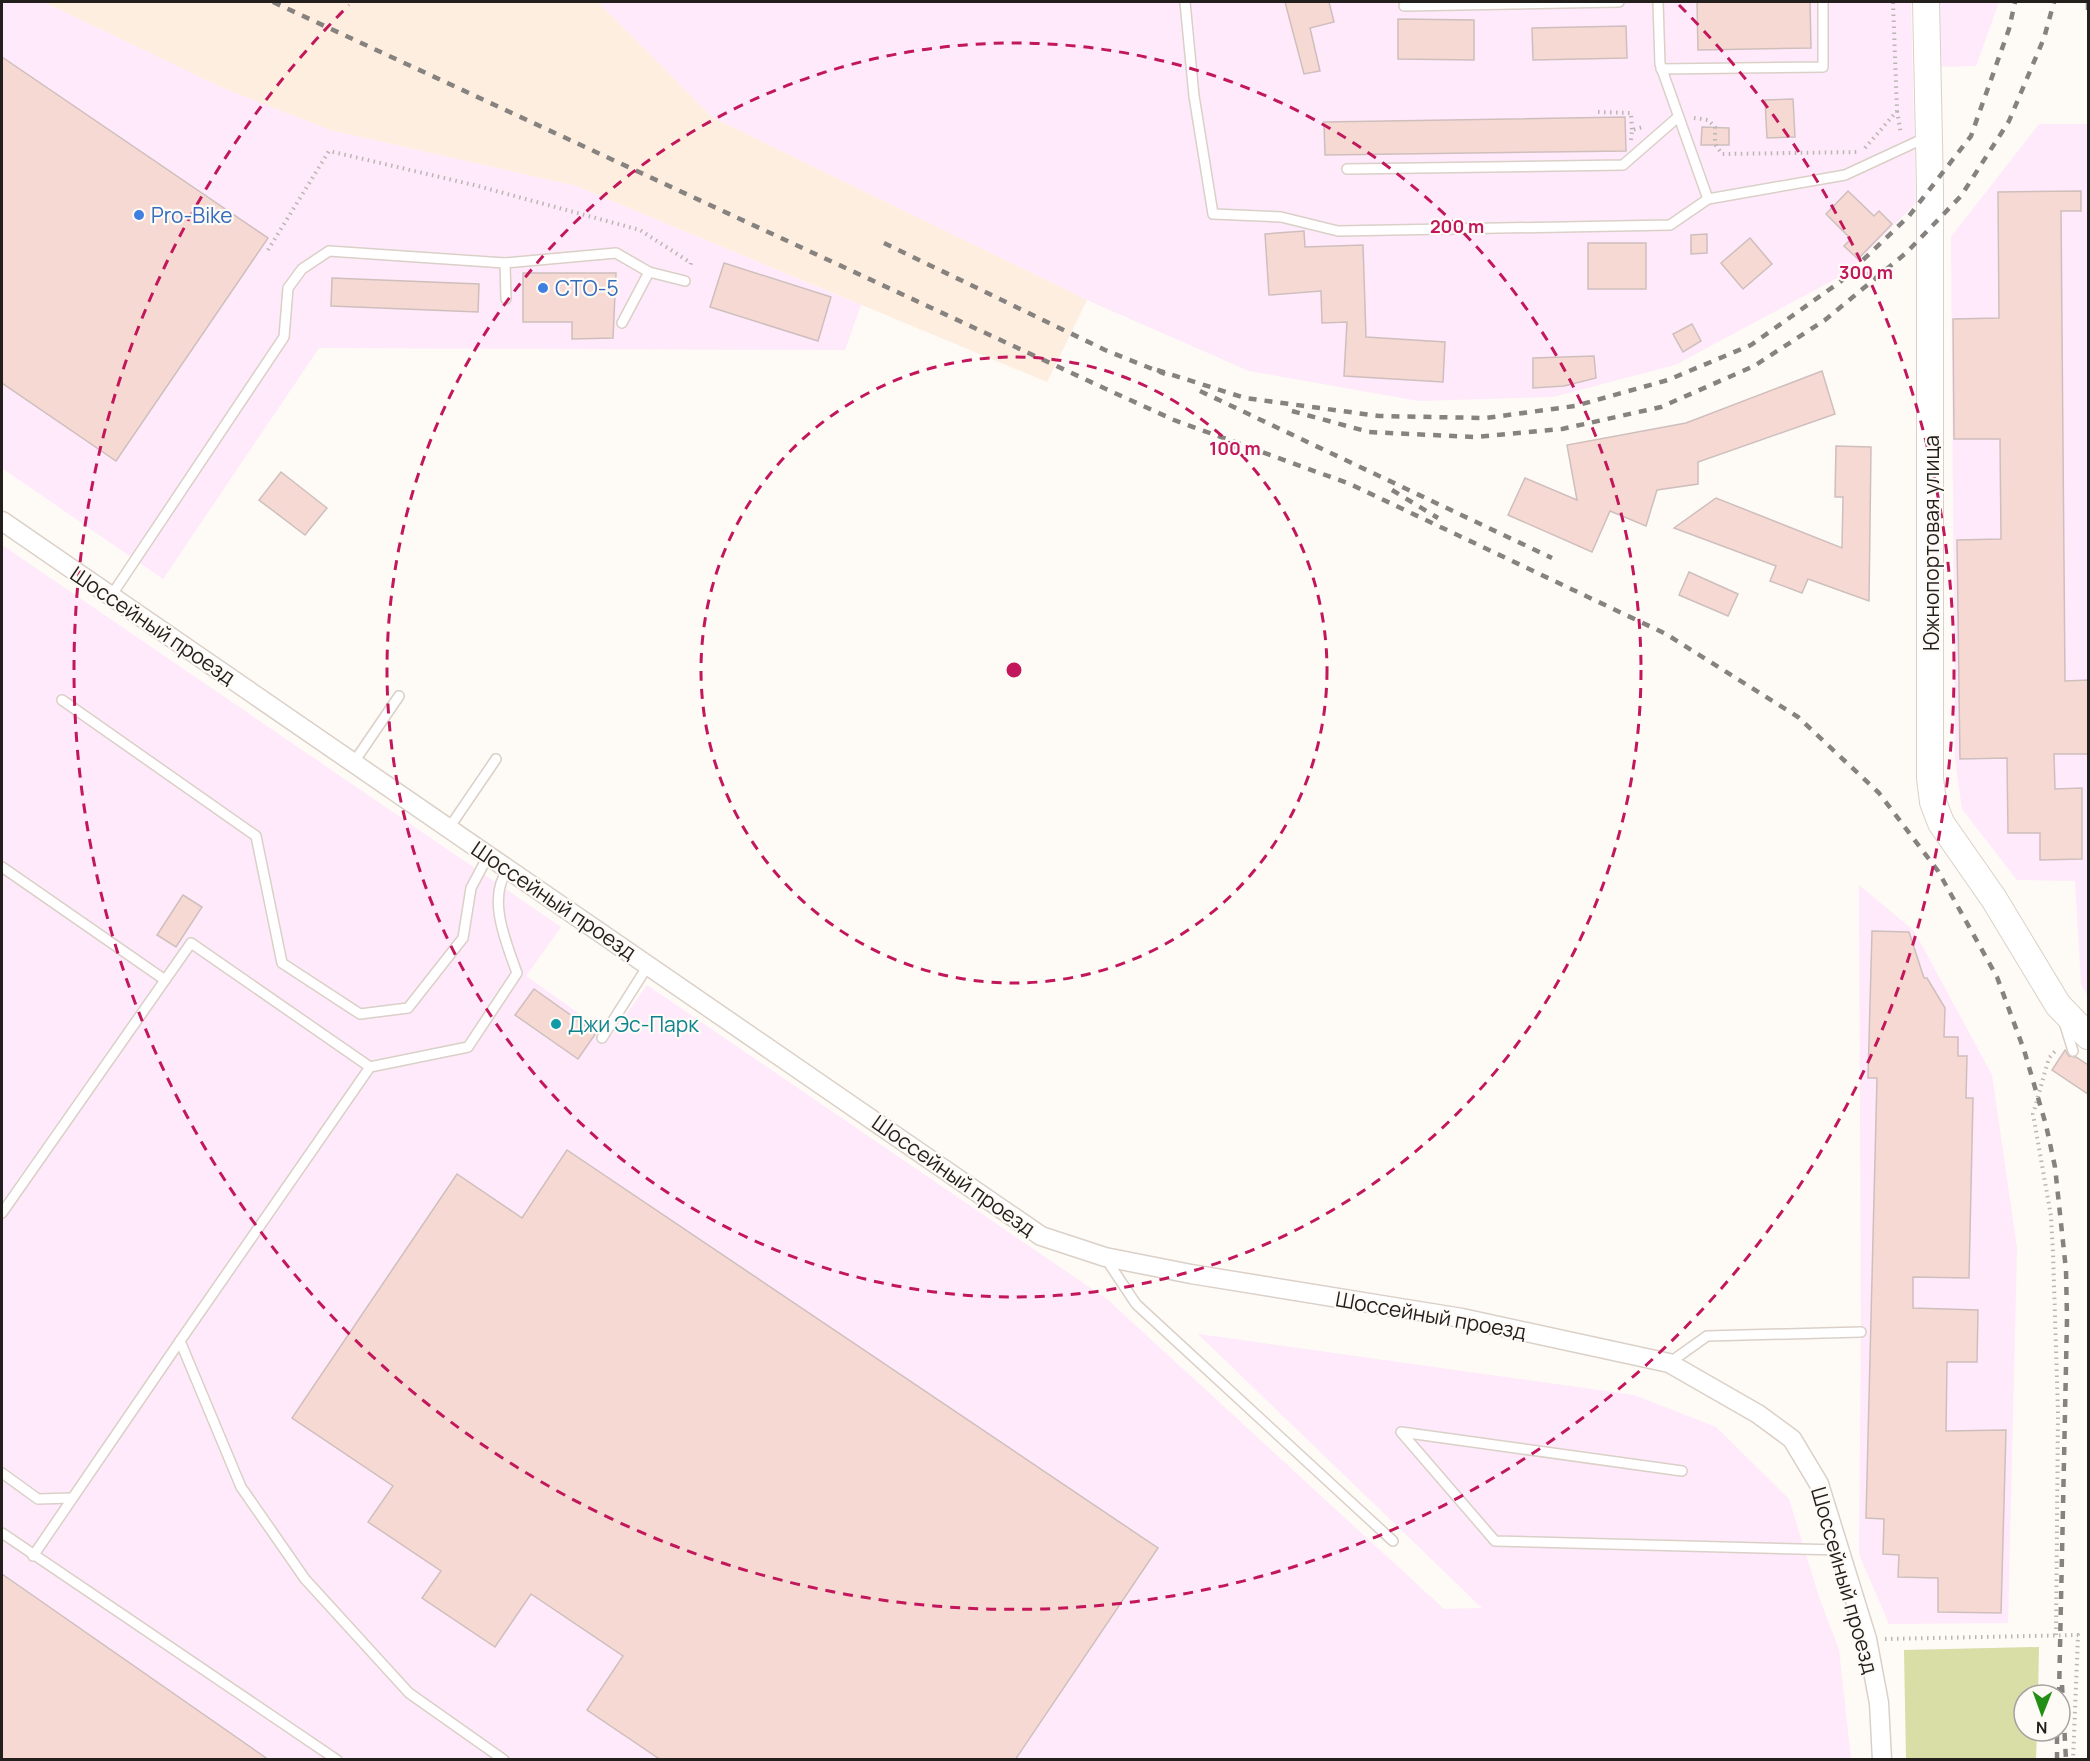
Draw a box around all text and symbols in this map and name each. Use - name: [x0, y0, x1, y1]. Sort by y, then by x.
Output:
- place label: Pro-Bike: [151, 201, 233, 229]
- marker: Pro-Bike: [132, 208, 146, 222]
- text: 200 m: [1430, 214, 1484, 238]
- text: 300 m: [1839, 260, 1893, 284]
- place label: СТО-5: [555, 274, 619, 302]
- marker: СТО-5: [536, 281, 550, 295]
- street label: Южнопортовая улица: [1917, 435, 1945, 651]
- text: 100 m: [1209, 436, 1261, 460]
- street label: Шоссейный проезд: [65, 559, 241, 691]
- centre of rings: [1004, 660, 1024, 680]
- street label: Шоссейный проезд: [466, 834, 642, 966]
- place label: Джи Эс-Парк: [568, 1010, 699, 1038]
- marker: Джи Эс-Парк: [549, 1017, 563, 1031]
- street label: Шоссейный проезд: [867, 1108, 1041, 1242]
- street label: Шоссейный проезд: [1333, 1284, 1529, 1346]
- street label: Шоссейный проезд: [1805, 1483, 1885, 1677]
- north arrow: [2012, 1683, 2072, 1743]
- text: N: [2036, 1717, 2048, 1739]

